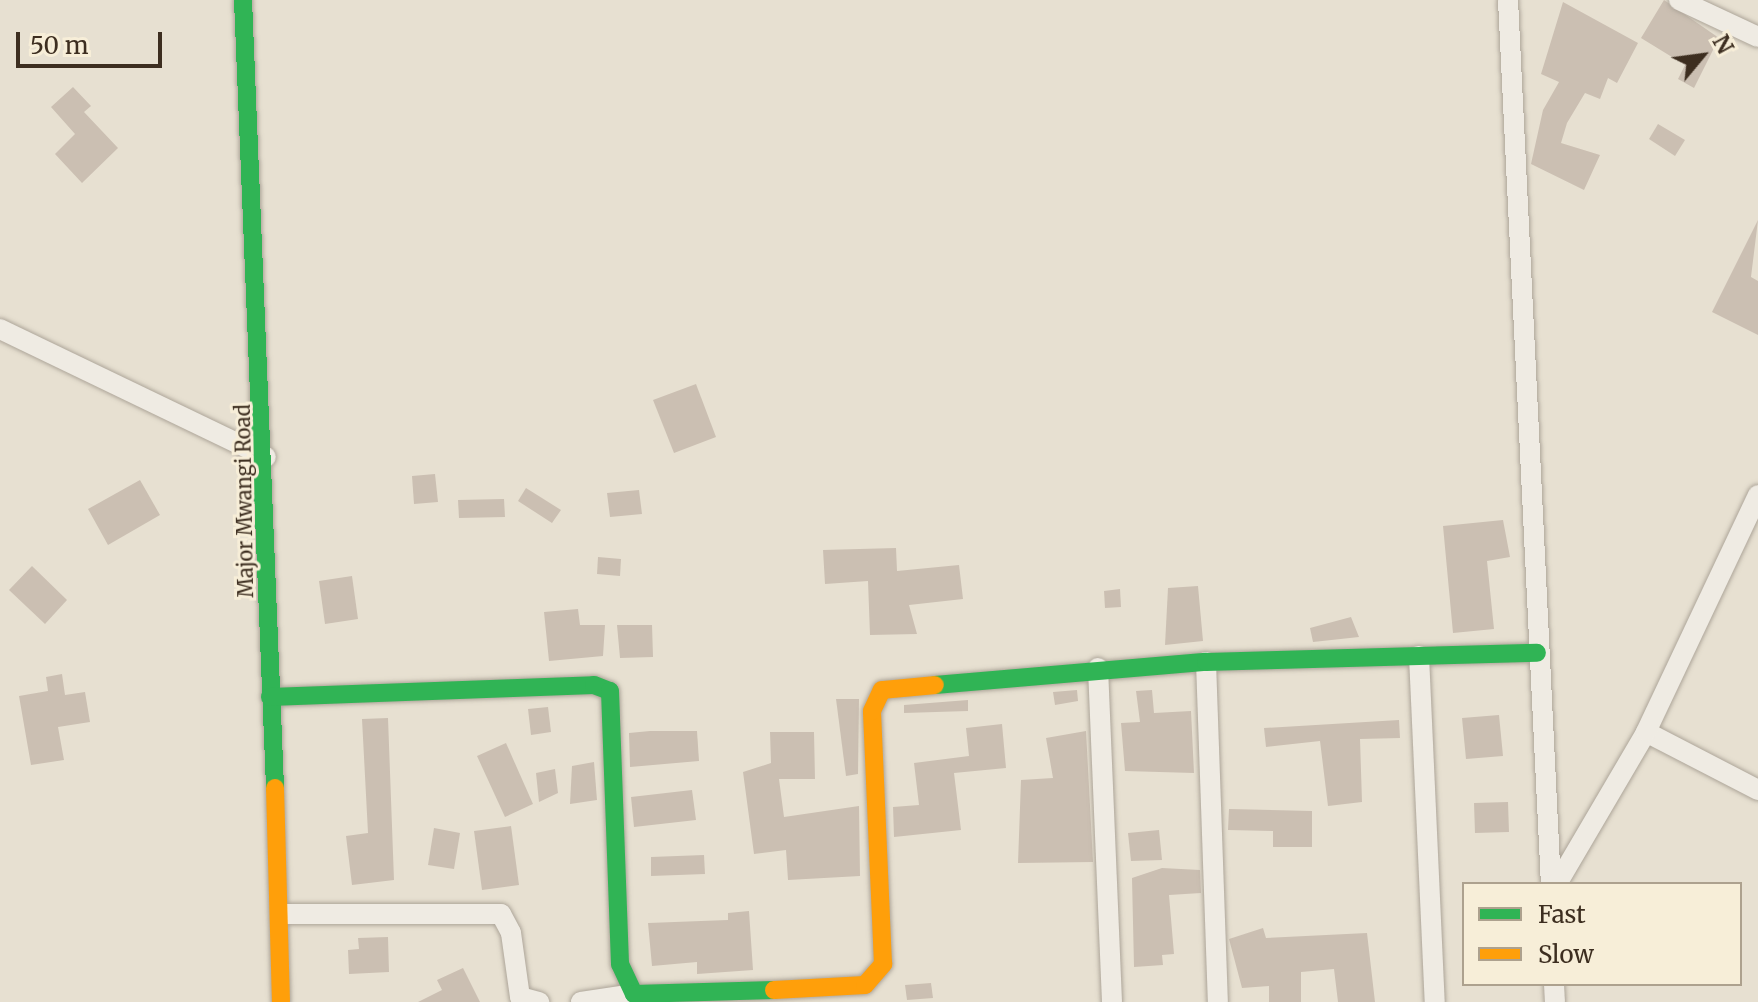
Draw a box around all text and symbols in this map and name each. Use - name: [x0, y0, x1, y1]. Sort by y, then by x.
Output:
- scale bar: [20, 16, 166, 66]
- north arrow: [1662, 16, 1742, 96]
- text: 50 m: [30, 30, 89, 61]
- text: N: [1707, 30, 1739, 59]
- street label: Major Mwangi Road: [230, 404, 258, 598]
- legend: [1462, 882, 1742, 986]
- text: Fast: [1538, 899, 1586, 930]
- text: Slow: [1538, 939, 1594, 970]

